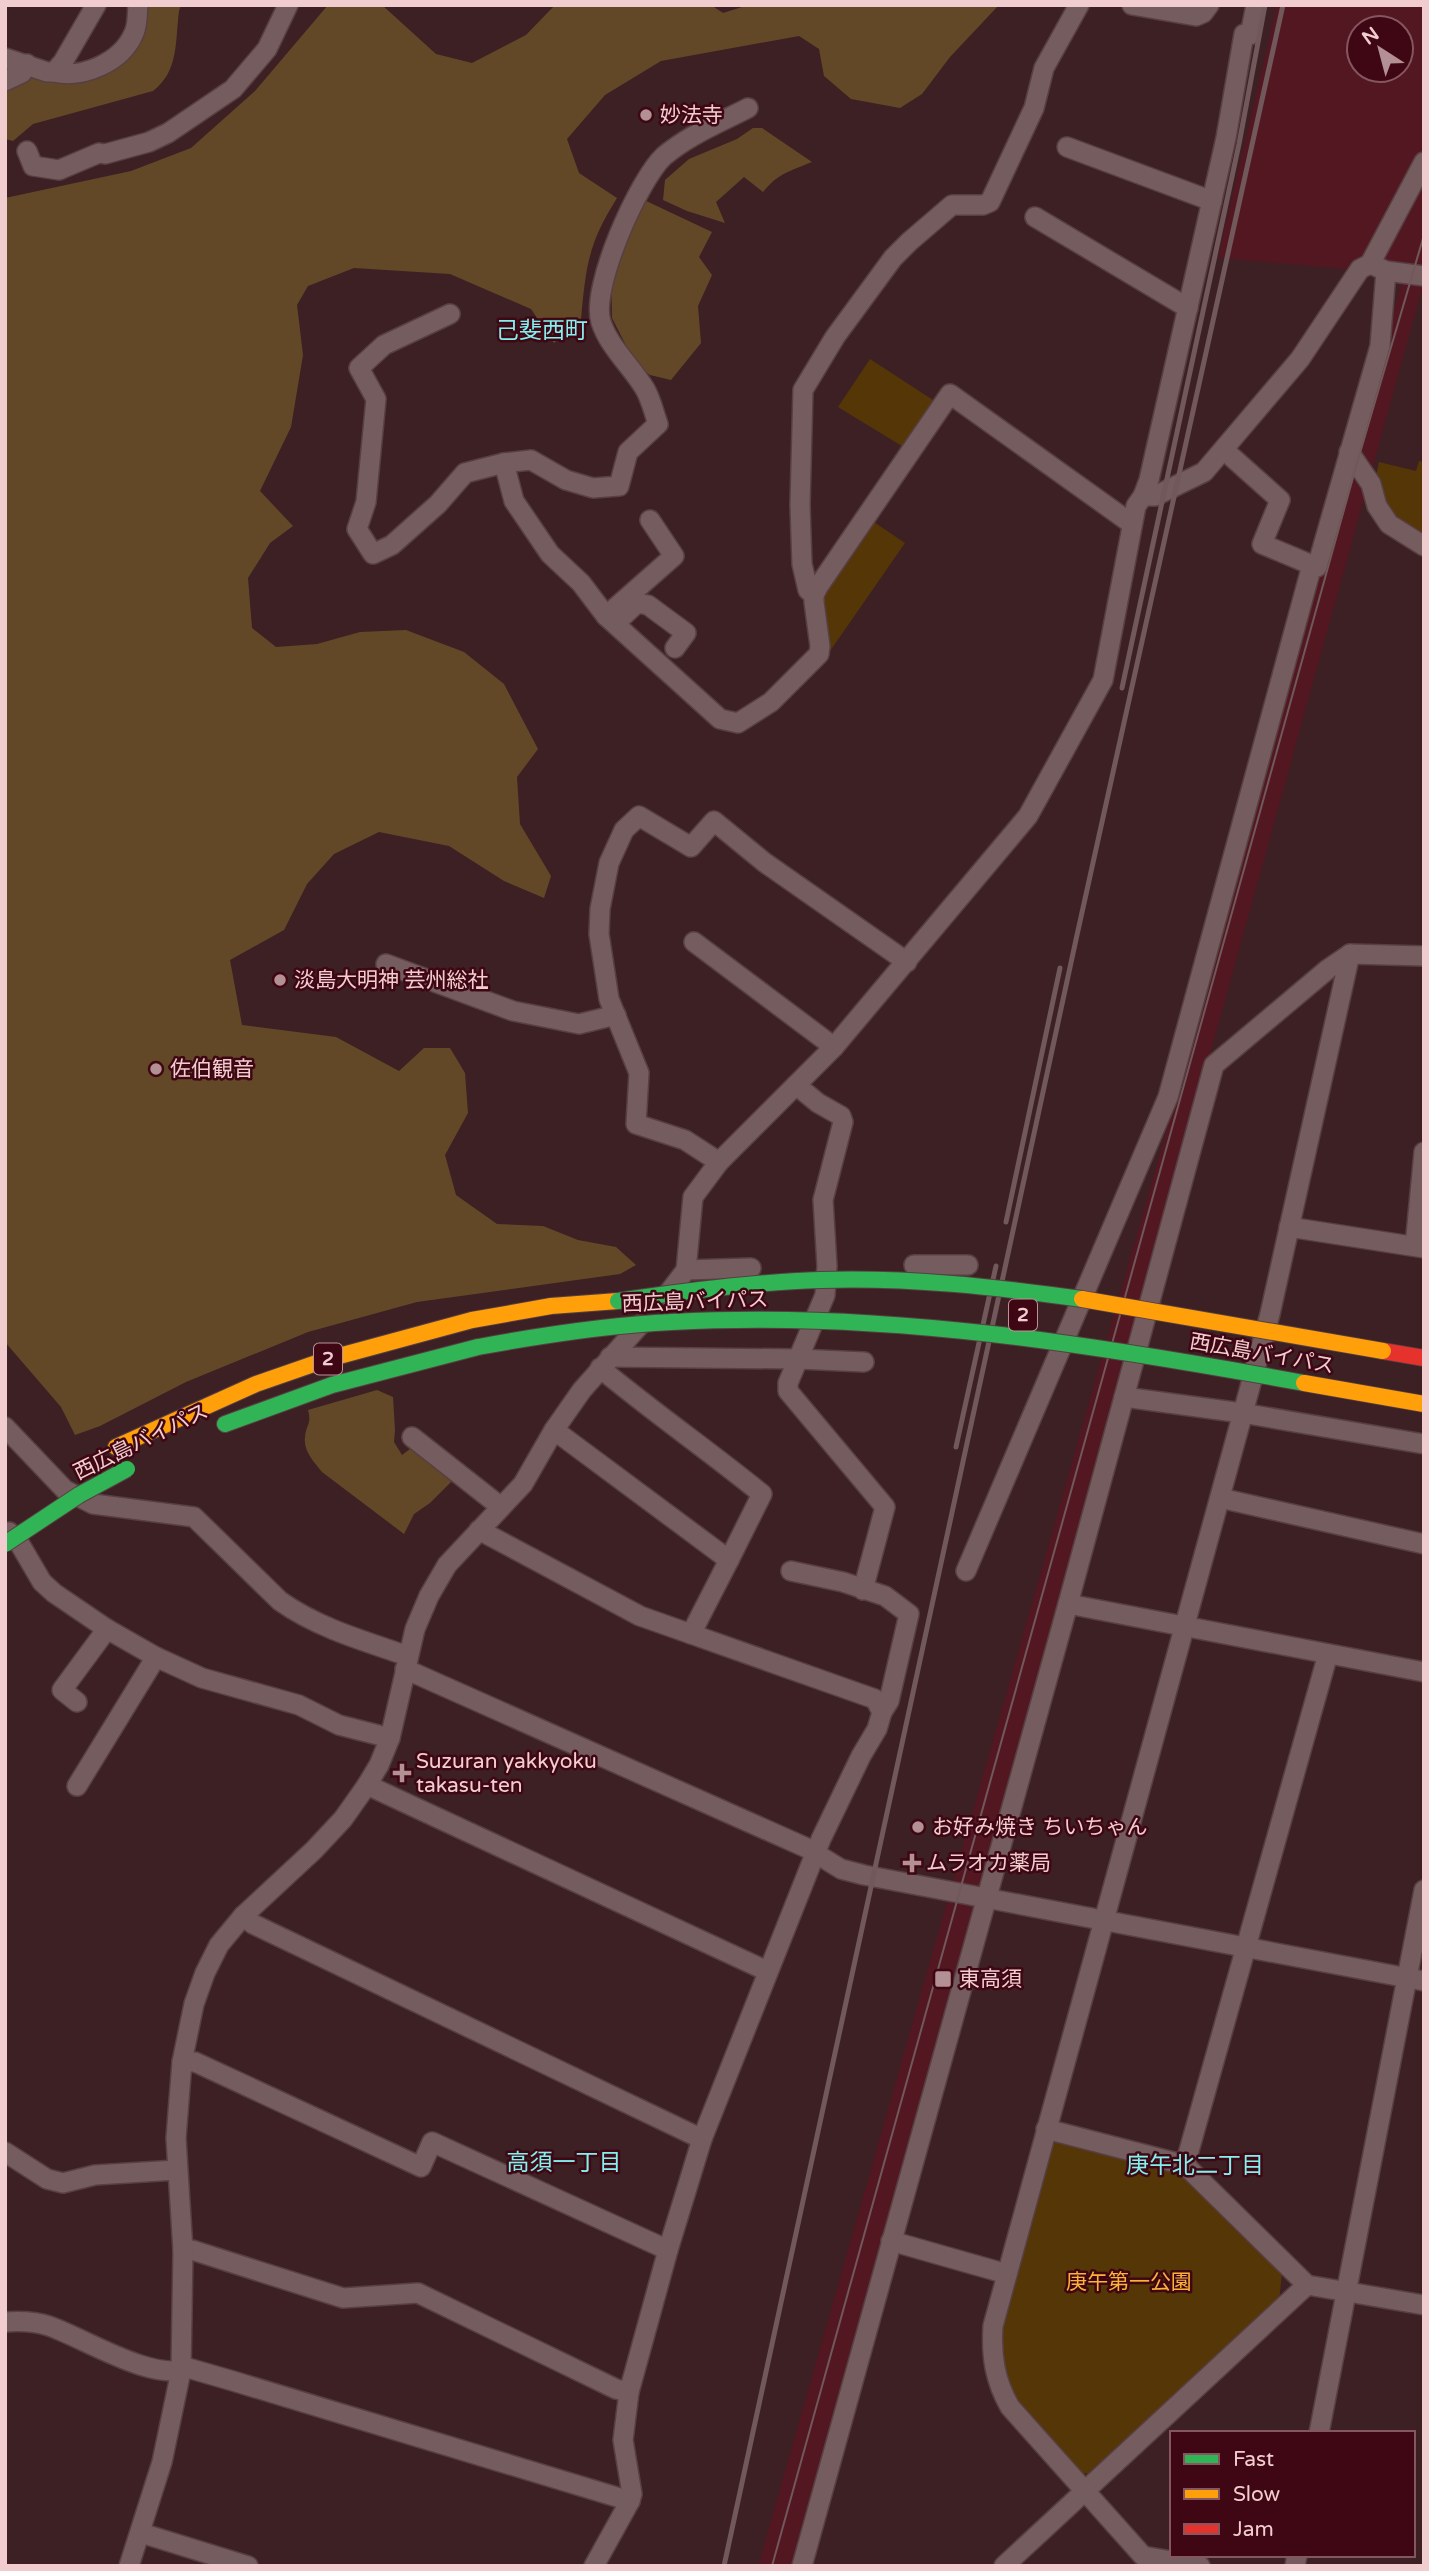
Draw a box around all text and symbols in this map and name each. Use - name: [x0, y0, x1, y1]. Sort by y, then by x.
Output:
- north arrow: [1345, 14, 1415, 84]
- text: N: [1358, 23, 1383, 49]
- place label: 妙法寺: [660, 103, 723, 128]
- marker: 妙法寺: [638, 107, 654, 123]
- district label: 己斐西町: [496, 317, 588, 345]
- place label: 淡島大明神 芸州総社: [294, 968, 488, 993]
- marker: 淡島大明神 芸州総社: [272, 972, 288, 988]
- place label: 佐伯観音: [170, 1057, 254, 1082]
- marker: 佐伯観音: [148, 1061, 164, 1077]
- street label: 西広島バイパス: [621, 1287, 769, 1317]
- road number: 2: [1009, 1300, 1037, 1330]
- street label: 西広島バイパス: [1188, 1329, 1336, 1379]
- road number: 2: [314, 1344, 342, 1374]
- street label: 西広島バイパス: [70, 1399, 212, 1485]
- place label: Suzuran yakkyoku takasu-ten: [416, 1749, 597, 1798]
- marker: Suzuran yakkyoku takasu-ten: [394, 1765, 410, 1781]
- place label: お好み焼き ちいちゃん: [932, 1815, 1147, 1840]
- marker: お好み焼き ちいちゃん: [910, 1819, 926, 1835]
- place label: ムラオカ薬局: [926, 1851, 1051, 1876]
- marker: ムラオカ薬局: [904, 1855, 920, 1871]
- place label: 東高須: [959, 1967, 1022, 1992]
- marker: 東高須: [933, 1969, 953, 1989]
- district label: 高須一丁目: [507, 2149, 622, 2177]
- district label: 庚午北二丁目: [1126, 2152, 1264, 2180]
- park label: 庚午第一公園: [1066, 2270, 1192, 2295]
- legend: [1170, 2431, 1415, 2557]
- text: Fast: [1233, 2447, 1274, 2472]
- text: Slow: [1233, 2482, 1281, 2507]
- text: Jam: [1233, 2517, 1274, 2542]

